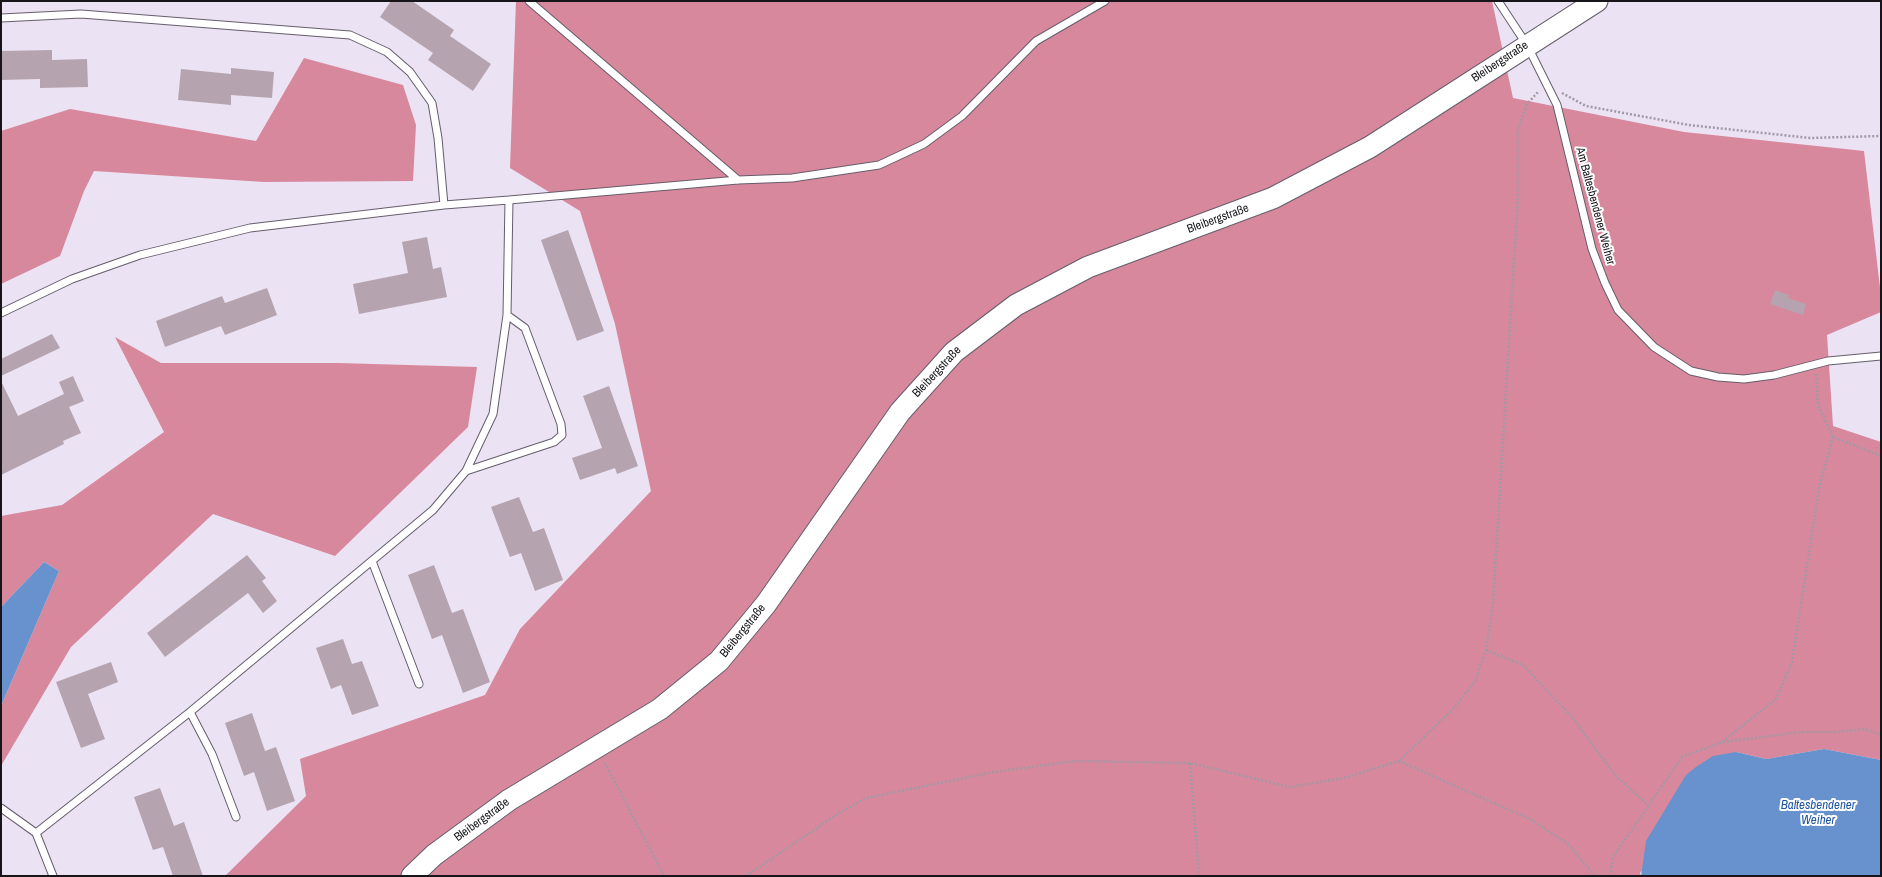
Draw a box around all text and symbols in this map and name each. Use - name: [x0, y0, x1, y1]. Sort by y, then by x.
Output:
- street label: Bleibergstraße: [1469, 38, 1531, 86]
- street label: Am Baltesbendener Weiher: [1572, 146, 1618, 266]
- street label: Bleibergstraße: [1185, 201, 1251, 237]
- street label: Bleibergstraße: [910, 343, 964, 401]
- street label: Bleibergstraße: [717, 601, 769, 661]
- street label: Bleibergstraße: [452, 795, 512, 845]
- water label: Baltesbendener Weiher: [1781, 798, 1855, 829]

